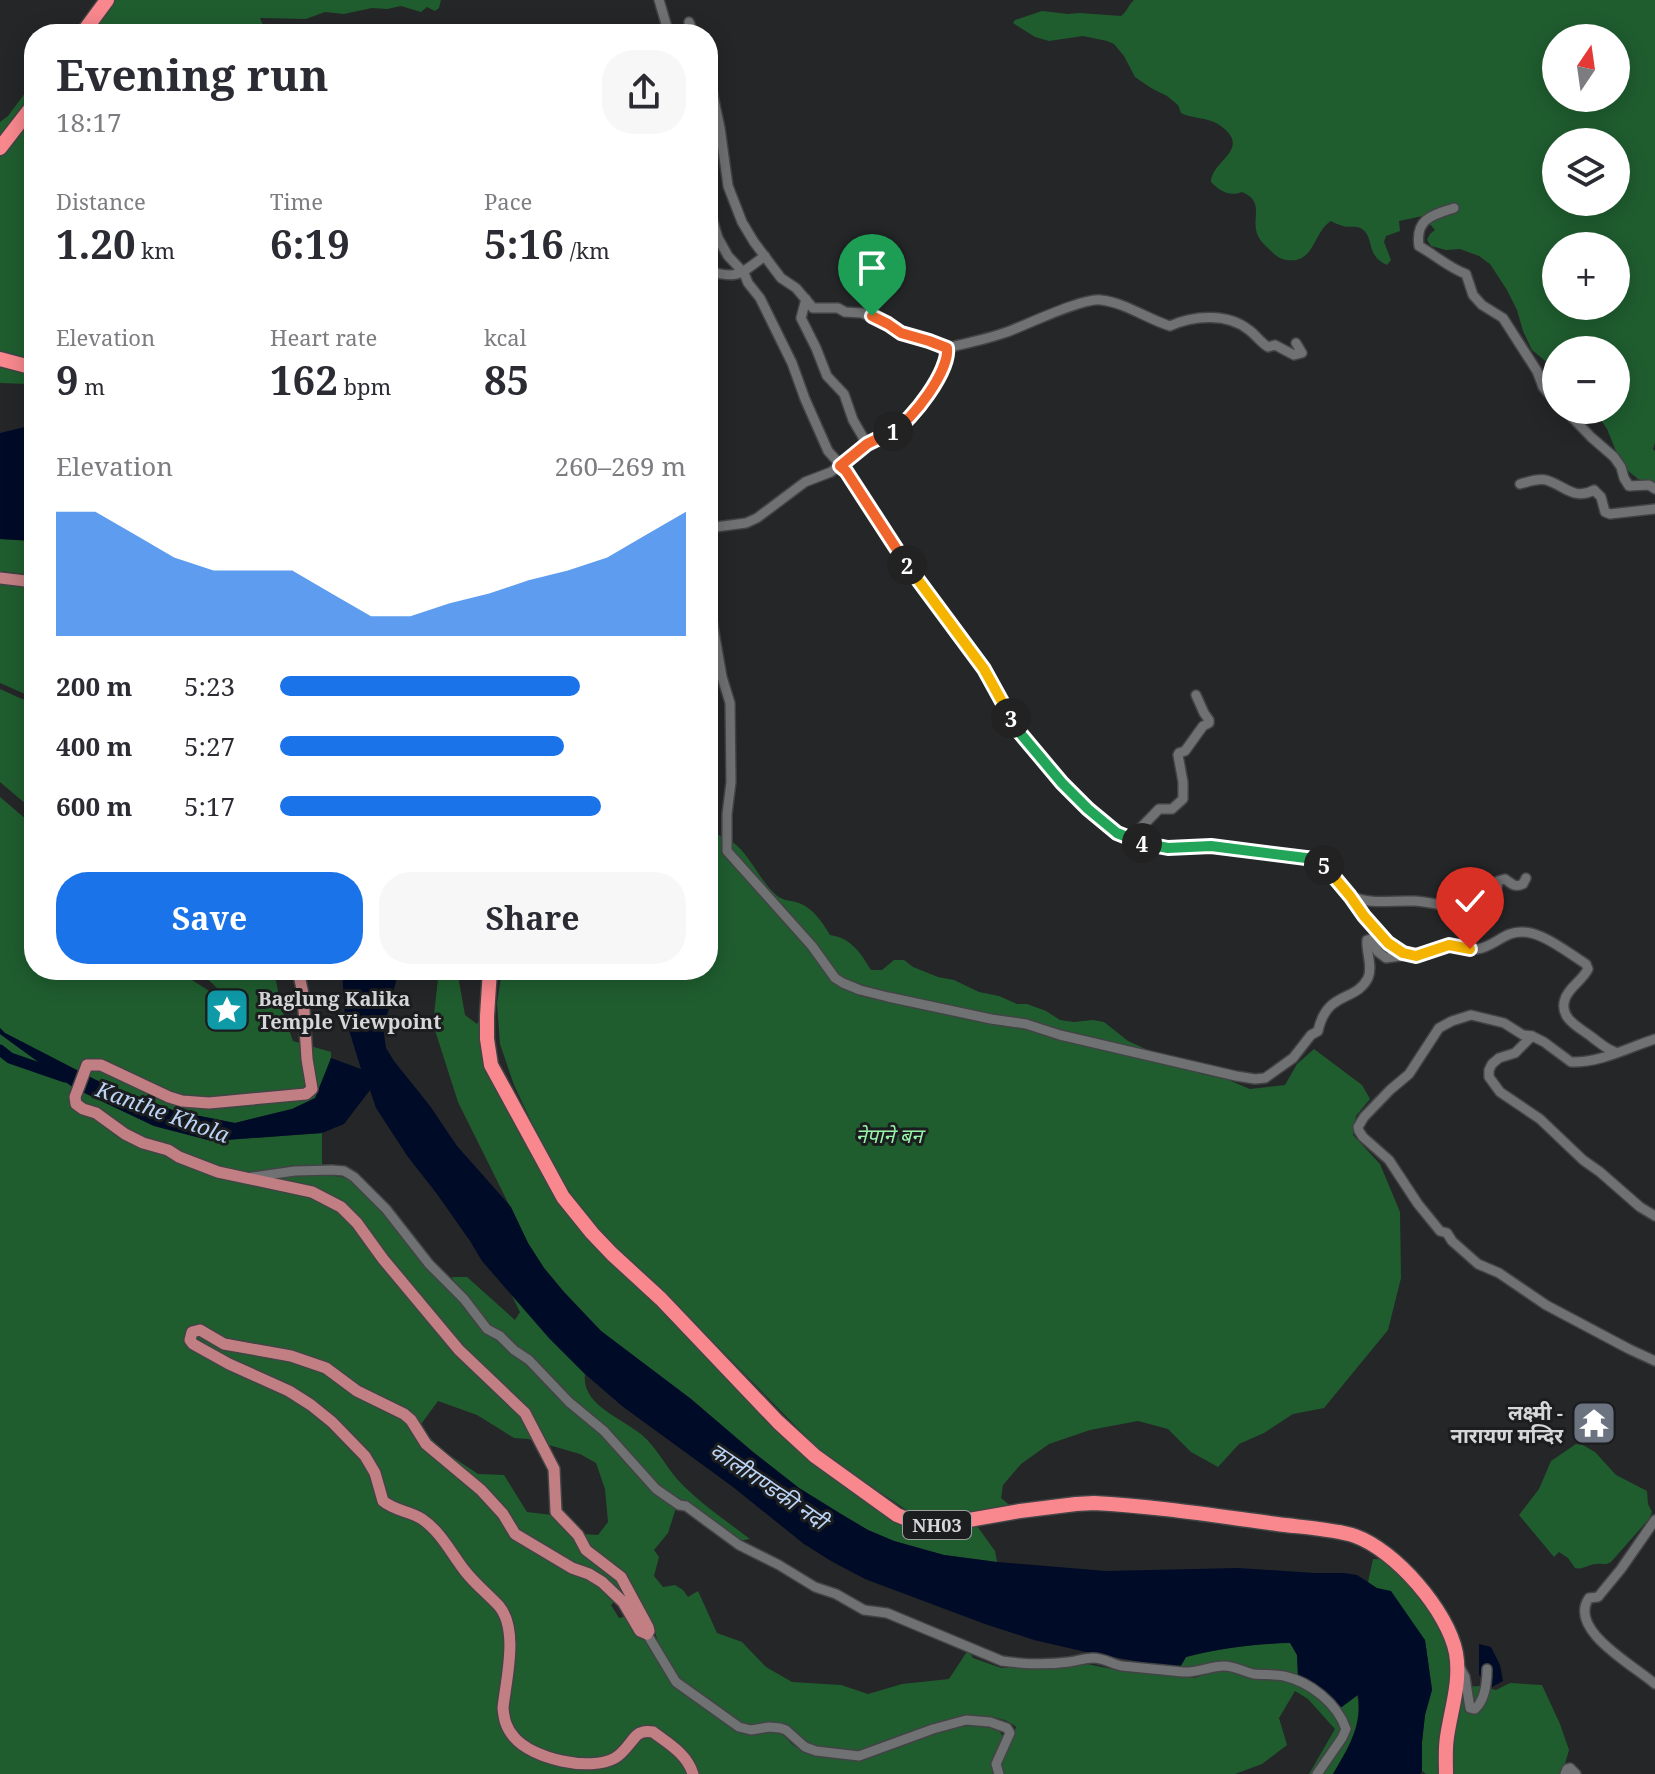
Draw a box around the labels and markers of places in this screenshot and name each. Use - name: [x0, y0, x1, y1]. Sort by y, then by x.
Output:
- pin: [838, 234, 906, 316]
- pin: 1: [873, 411, 913, 451]
- pin: 2: [887, 545, 927, 585]
- pin: 3: [991, 698, 1031, 738]
- pin: 4: [1122, 823, 1162, 863]
- pin: 5: [1304, 845, 1344, 885]
- pin: [1436, 867, 1504, 949]
- place label: Baglung Kalika Temple Viewpoint: [258, 985, 441, 1035]
- place icon: Baglung Kalika Temple Viewpoint: [203, 986, 251, 1034]
- place label: लक्ष्मी - नारायण मन्दिर: [1451, 1399, 1564, 1449]
- temple icon: लक्ष्मी - नारायण मन्दिर: [1570, 1399, 1618, 1447]

